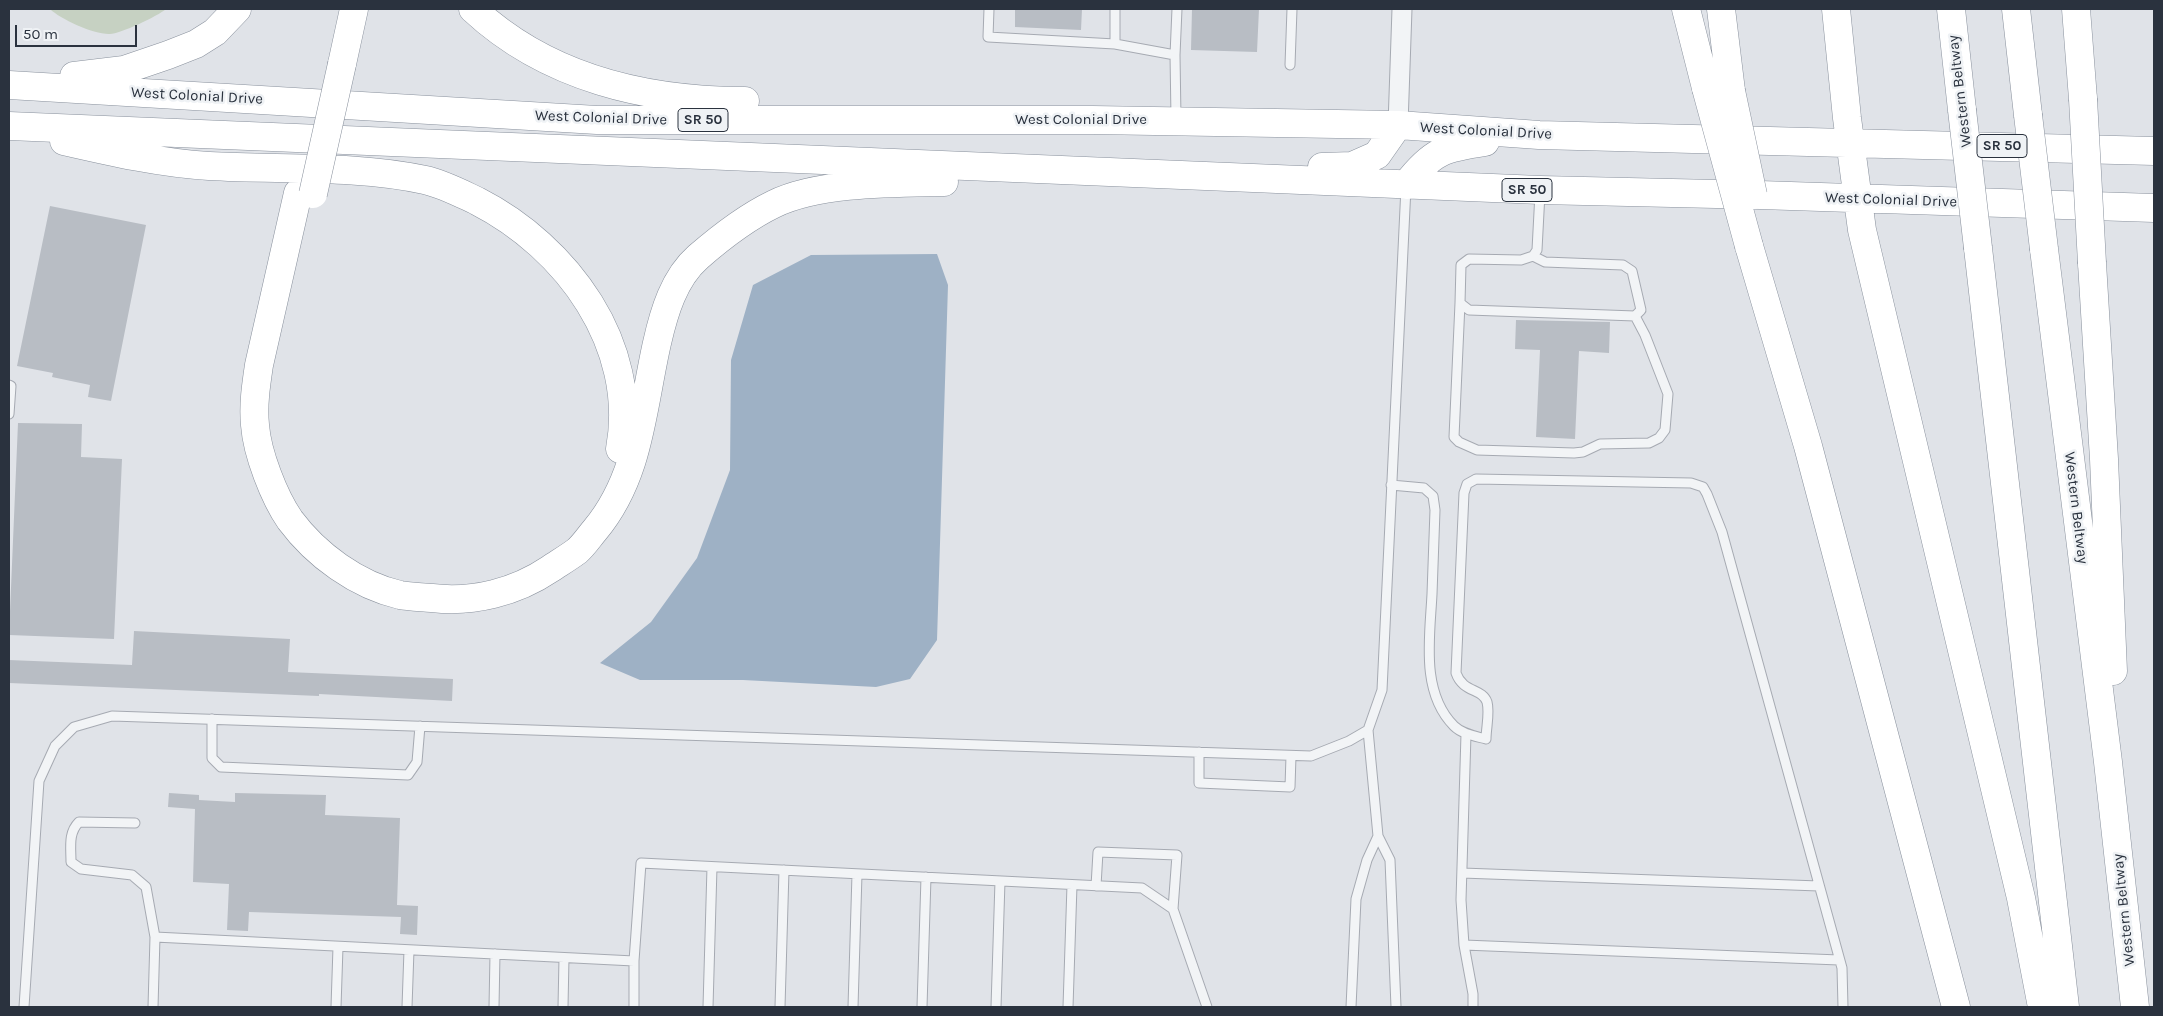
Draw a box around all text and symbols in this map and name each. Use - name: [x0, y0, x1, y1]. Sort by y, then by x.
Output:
- scale bar: [18, 15, 140, 47]
- text: 50 m: [23, 25, 58, 43]
- street label: Western Beltway: [1944, 34, 1976, 148]
- street label: West Colonial Drive: [131, 84, 263, 108]
- street label: West Colonial Drive: [535, 107, 667, 129]
- road number: SR 50: [678, 108, 728, 132]
- street label: West Colonial Drive: [1015, 111, 1147, 129]
- street label: West Colonial Drive: [1420, 119, 1552, 143]
- road number: SR 50: [1977, 134, 2027, 158]
- road number: SR 50: [1502, 178, 1552, 202]
- street label: West Colonial Drive: [1825, 189, 1957, 211]
- street label: Western Beltway: [2060, 451, 2092, 565]
- street label: Western Beltway: [2109, 853, 2139, 967]

